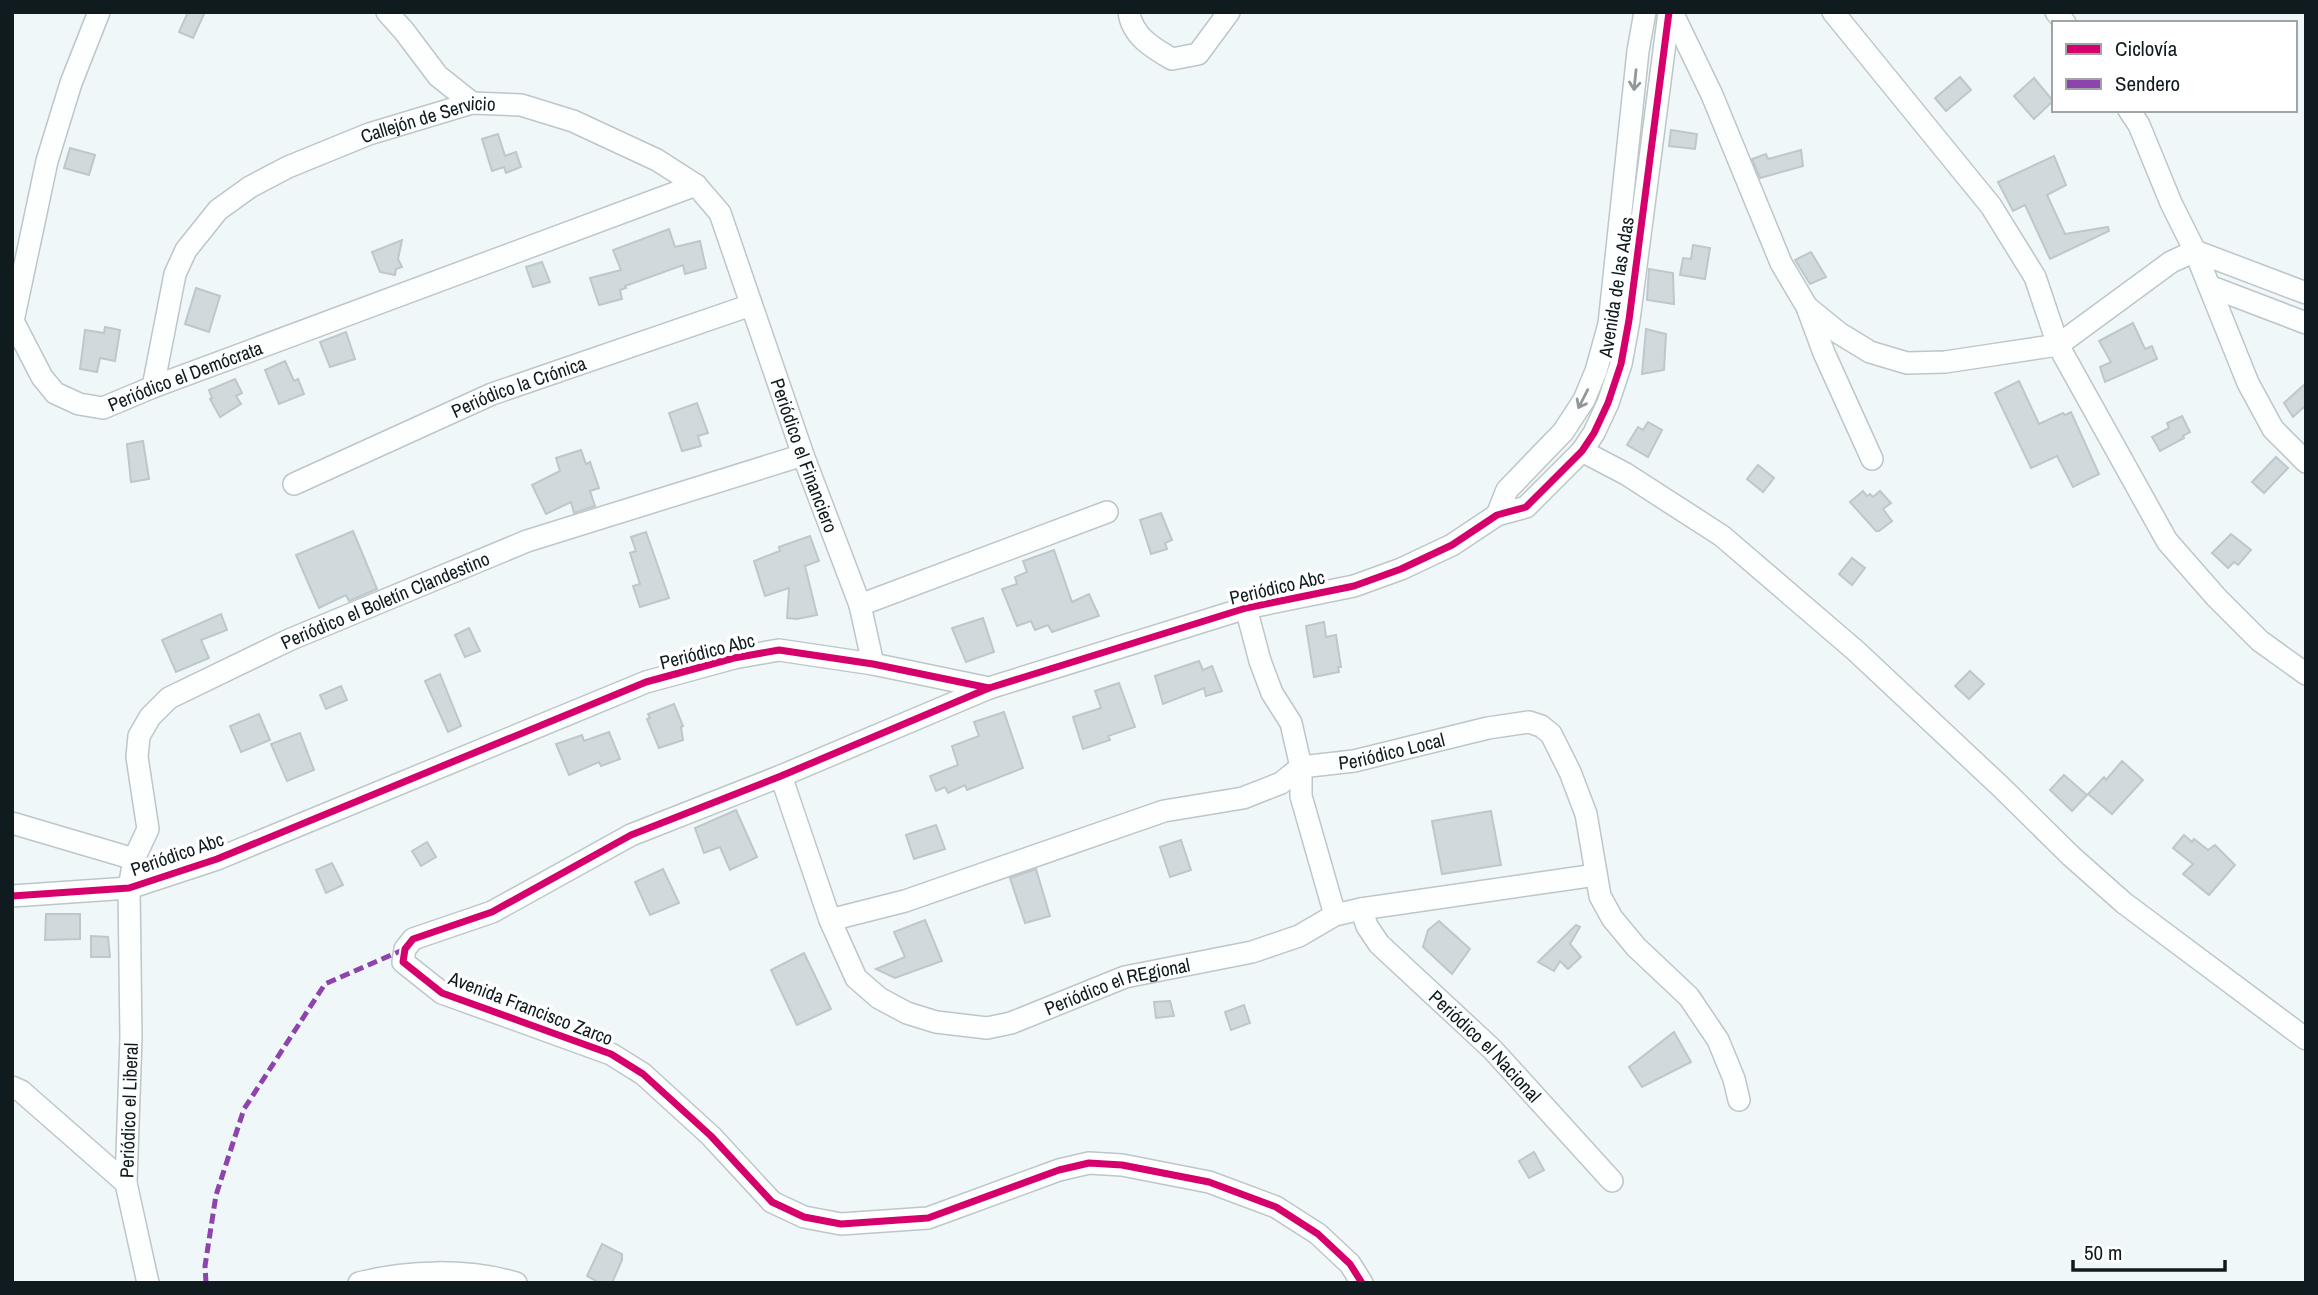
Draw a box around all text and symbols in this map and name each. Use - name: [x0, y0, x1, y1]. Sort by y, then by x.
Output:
- legend: [2052, 21, 2297, 112]
- text: Ciclovía: [2115, 34, 2178, 63]
- one-way arrow: [1628, 68, 1641, 91]
- text: Sendero: [2115, 69, 2180, 98]
- street label: Callejón de Servicio: [356, 90, 496, 149]
- street label: Avenida de las Adas: [1592, 215, 1640, 360]
- street label: Periódico el Demócrata: [104, 334, 266, 418]
- street label: Periódico la Crónica: [447, 350, 590, 424]
- street label: Periódico el Financiero: [765, 375, 844, 536]
- one-way arrow: [1576, 389, 1590, 409]
- street label: Periódico el Boletín Clandestino: [276, 545, 493, 655]
- street label: Periódico Abc: [1227, 563, 1327, 611]
- street label: Periódico Abc: [657, 627, 757, 675]
- street label: Periódico Local: [1337, 726, 1447, 776]
- street label: Periódico Abc: [127, 826, 227, 882]
- street label: Periódico el REgional: [1040, 952, 1192, 1021]
- street label: Avenida Francisco Zarco: [444, 964, 617, 1051]
- street label: Periódico el Nacional: [1423, 984, 1547, 1108]
- street label: Periódico el Liberal: [113, 1042, 144, 1178]
- scale bar: [2073, 1228, 2225, 1272]
- text: 50 m: [2084, 1238, 2122, 1267]

